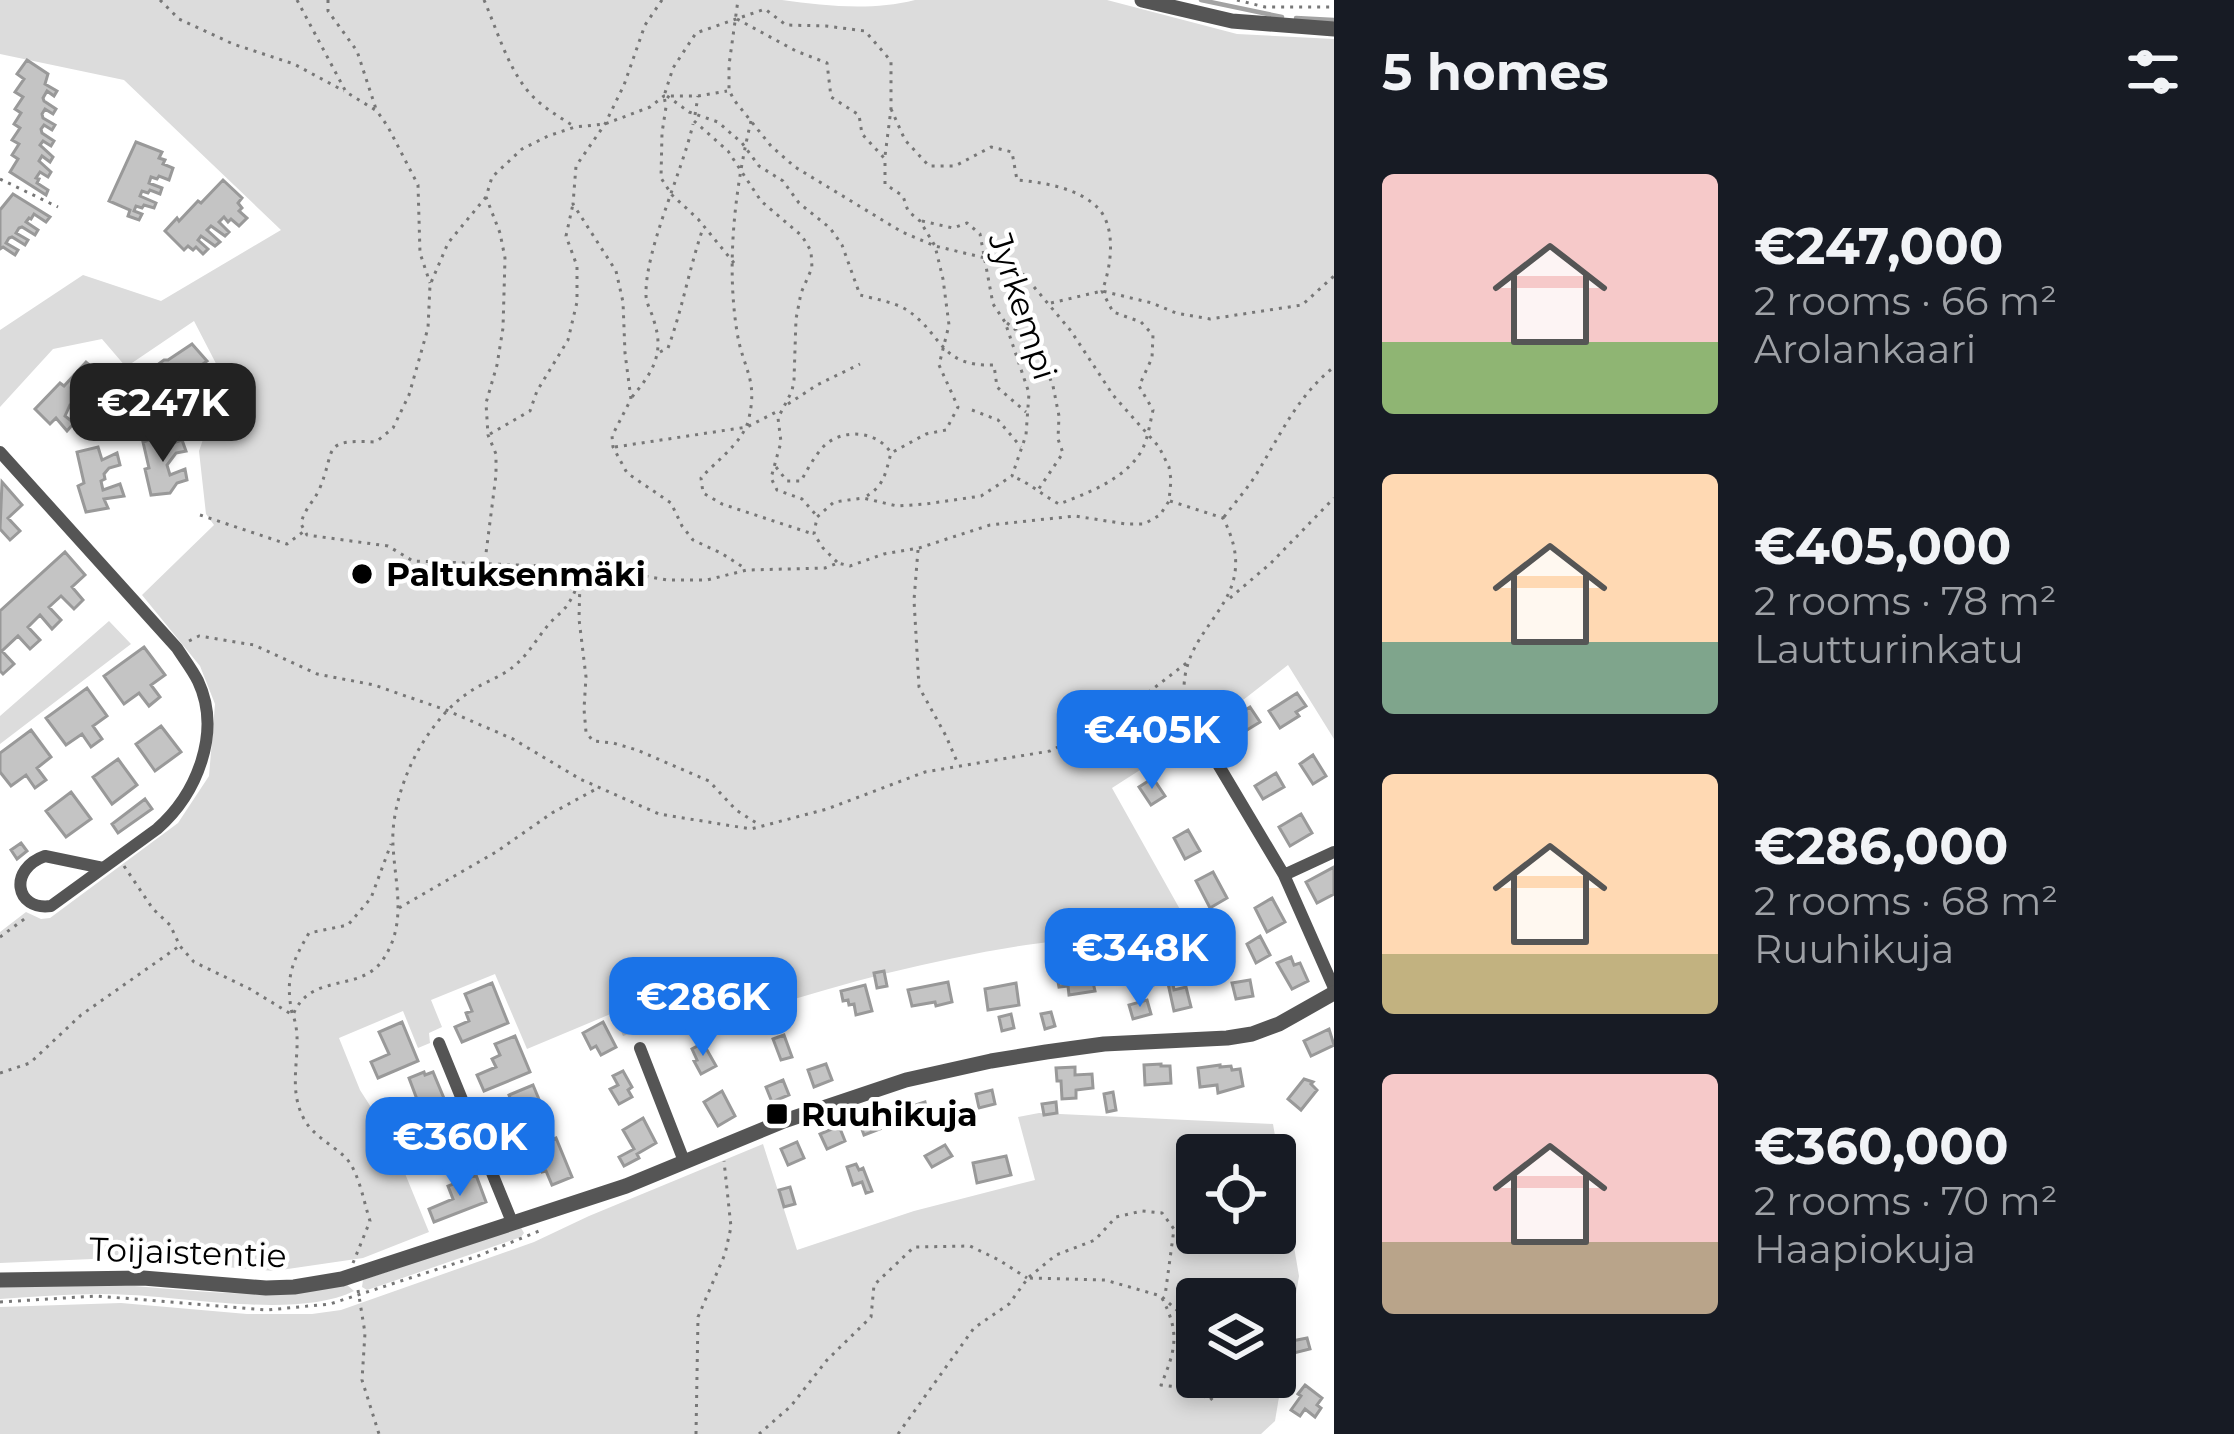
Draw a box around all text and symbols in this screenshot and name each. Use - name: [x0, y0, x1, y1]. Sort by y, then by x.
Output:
- icon: filters: [2120, 39, 2186, 105]
- text: 5 homes: [1382, 41, 1609, 103]
- text: €247,000: [1754, 215, 2003, 277]
- icon: home: [1478, 222, 1622, 366]
- street label: Jyrkempi: [980, 226, 1066, 385]
- text: 2 rooms · 66 m²: [1754, 277, 2057, 325]
- text: Arolankaari: [1754, 325, 1976, 373]
- pin: €247K: [79, 363, 247, 465]
- text: €247K: [97, 378, 229, 426]
- text: €405,000: [1754, 515, 2011, 577]
- icon: home: [1478, 522, 1622, 666]
- place label: Paltuksenmäki: [386, 554, 646, 594]
- marker: Paltuksenmäki: [349, 561, 375, 587]
- text: 2 rooms · 78 m²: [1754, 577, 2057, 625]
- text: Lautturinkatu: [1754, 625, 2024, 673]
- pin: €405K: [1068, 690, 1236, 792]
- text: €405K: [1084, 705, 1220, 753]
- text: €286,000: [1754, 815, 2009, 877]
- icon: home: [1478, 822, 1622, 966]
- text: 2 rooms · 68 m²: [1754, 877, 2058, 925]
- pin: €348K: [1056, 908, 1224, 1010]
- text: €348K: [1072, 923, 1208, 971]
- text: Ruuhikuja: [1754, 925, 1954, 973]
- pin: €286K: [619, 957, 787, 1059]
- text: €286K: [636, 972, 770, 1020]
- place label: Ruuhikuja: [801, 1094, 978, 1134]
- pin: €360K: [376, 1097, 544, 1199]
- marker: Ruuhikuja: [764, 1101, 790, 1127]
- text: €360K: [393, 1112, 527, 1160]
- text: €360,000: [1754, 1115, 2009, 1177]
- icon: home: [1478, 1122, 1622, 1266]
- map controls: [1176, 1134, 1296, 1398]
- button: locate: [1176, 1134, 1296, 1254]
- text: 2 rooms · 70 m²: [1754, 1177, 2057, 1225]
- text: Haapiokuja: [1754, 1225, 1976, 1273]
- street label: Toijaistentie: [89, 1229, 287, 1275]
- button: layers: [1176, 1278, 1296, 1398]

